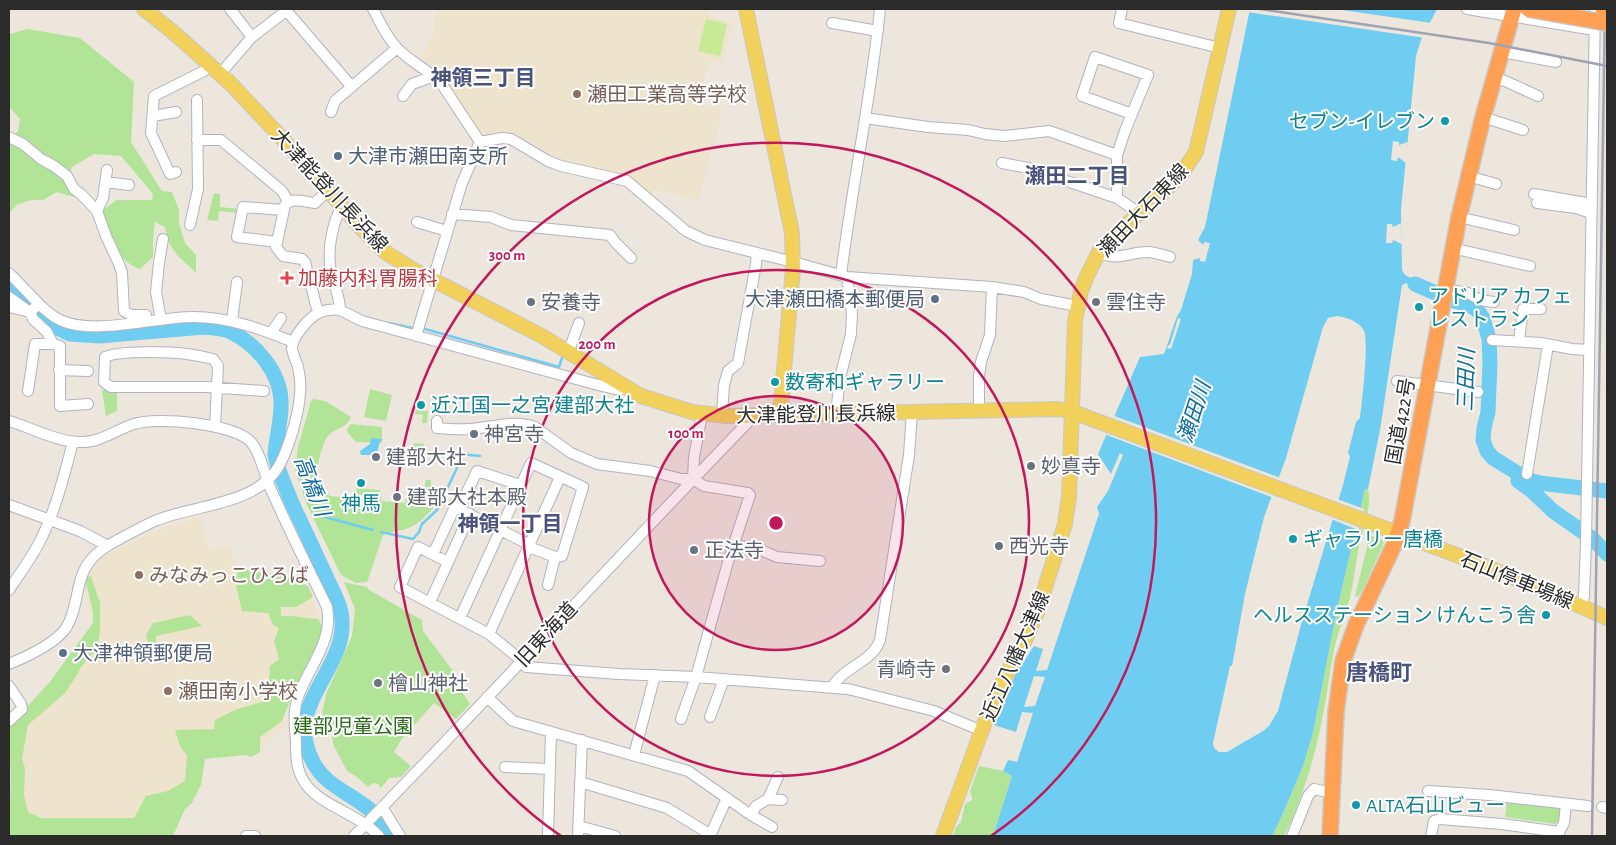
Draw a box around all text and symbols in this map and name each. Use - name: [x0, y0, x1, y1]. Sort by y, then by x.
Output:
- district label: 神領三丁目: [431, 66, 536, 89]
- place label: 瀬田工業高等学校: [587, 84, 747, 105]
- marker: 瀬田工業高等学校: [571, 88, 583, 100]
- place label: セブン-イレブン: [1289, 110, 1435, 132]
- marker: セブン-イレブン: [1439, 115, 1451, 127]
- street label: 大津能登川長浜線: [267, 124, 393, 256]
- place label: 大津市瀬田南支所: [348, 145, 508, 167]
- marker: 大津市瀬田南支所: [332, 150, 344, 162]
- street label: 瀬田大石東線: [1093, 159, 1193, 261]
- district label: 瀬田二丁目: [1025, 165, 1130, 187]
- text: 300 m: [489, 248, 525, 263]
- place label: 加藤内科胃腸科: [298, 268, 438, 289]
- marker: 加藤内科胃腸科: [280, 271, 294, 285]
- place label: アドリア カフェ レストラン: [1429, 287, 1572, 330]
- place label: 大津瀬田橋本郵便局: [745, 288, 925, 310]
- place label: 安養寺: [541, 291, 601, 313]
- place label: 雲住寺: [1106, 292, 1166, 313]
- marker: 大津瀬田橋本郵便局: [929, 293, 941, 305]
- marker: 安養寺: [525, 296, 537, 308]
- marker: 雲住寺: [1090, 296, 1102, 308]
- marker: アドリア カフェ レストラン: [1413, 301, 1425, 313]
- text: 200 m: [578, 337, 616, 352]
- water label: 三田川: [1455, 346, 1478, 412]
- place label: 数寄和ギャラリー: [785, 371, 945, 393]
- marker: 数寄和ギャラリー: [769, 376, 781, 388]
- street label: 国道422号: [1383, 376, 1418, 466]
- water label: 瀬田川: [1174, 377, 1215, 445]
- place label: 近江国一之宮 建部大社: [431, 395, 634, 416]
- marker: 近江国一之宮 建部大社: [415, 399, 427, 411]
- street label: 大津能登川長浜線: [736, 402, 896, 426]
- place label: 神宮寺: [484, 424, 544, 445]
- text: 100 m: [668, 426, 704, 441]
- marker: 神宮寺: [468, 428, 480, 440]
- place label: 建部大社: [386, 447, 466, 468]
- marker: 建部大社: [370, 451, 382, 463]
- water label: 高橋川: [290, 453, 334, 521]
- place label: 妙真寺: [1041, 456, 1101, 477]
- marker: 妙真寺: [1025, 460, 1037, 472]
- marker: 神馬: [355, 477, 367, 489]
- place label: 建部大社本殿: [407, 487, 527, 508]
- marker: 建部大社本殿: [391, 491, 403, 503]
- place label: 神馬: [341, 493, 381, 514]
- district label: 神領一丁目: [458, 512, 563, 535]
- centre of rings: [767, 514, 785, 532]
- place label: ギャラリー唐橋: [1303, 528, 1443, 550]
- marker: ギャラリー唐橋: [1287, 533, 1299, 545]
- place label: 西光寺: [1009, 536, 1069, 557]
- place label: 正法寺: [704, 540, 764, 561]
- marker: 西光寺: [993, 540, 1005, 552]
- marker: 正法寺: [688, 544, 700, 556]
- street label: 石山停車場線: [1457, 547, 1577, 613]
- place label: みなみっこひろば: [149, 565, 309, 586]
- marker: みなみっこひろば: [133, 569, 145, 581]
- street label: 近江八幡大津線: [976, 588, 1054, 724]
- street label: 旧東海道: [511, 598, 581, 671]
- place label: ヘルスステーション けんこう舎: [1253, 605, 1536, 626]
- marker: ヘルスステーション けんこう舎: [1540, 609, 1552, 621]
- place label: 大津神領郵便局: [73, 642, 213, 664]
- marker: 大津神領郵便局: [57, 647, 69, 659]
- place label: 青崎寺: [876, 659, 936, 680]
- district label: 唐橋町: [1346, 661, 1412, 684]
- marker: 青崎寺: [940, 663, 952, 675]
- place label: 檜山神社: [388, 673, 468, 694]
- marker: 檜山神社: [372, 677, 384, 689]
- place label: 瀬田南小学校: [178, 681, 298, 702]
- marker: 瀬田南小学校: [162, 685, 174, 697]
- park label: 建部児童公園: [293, 716, 413, 737]
- place label: ALTA石山ビュー: [1366, 795, 1505, 816]
- marker: ALTA石山ビュー: [1350, 799, 1362, 811]

